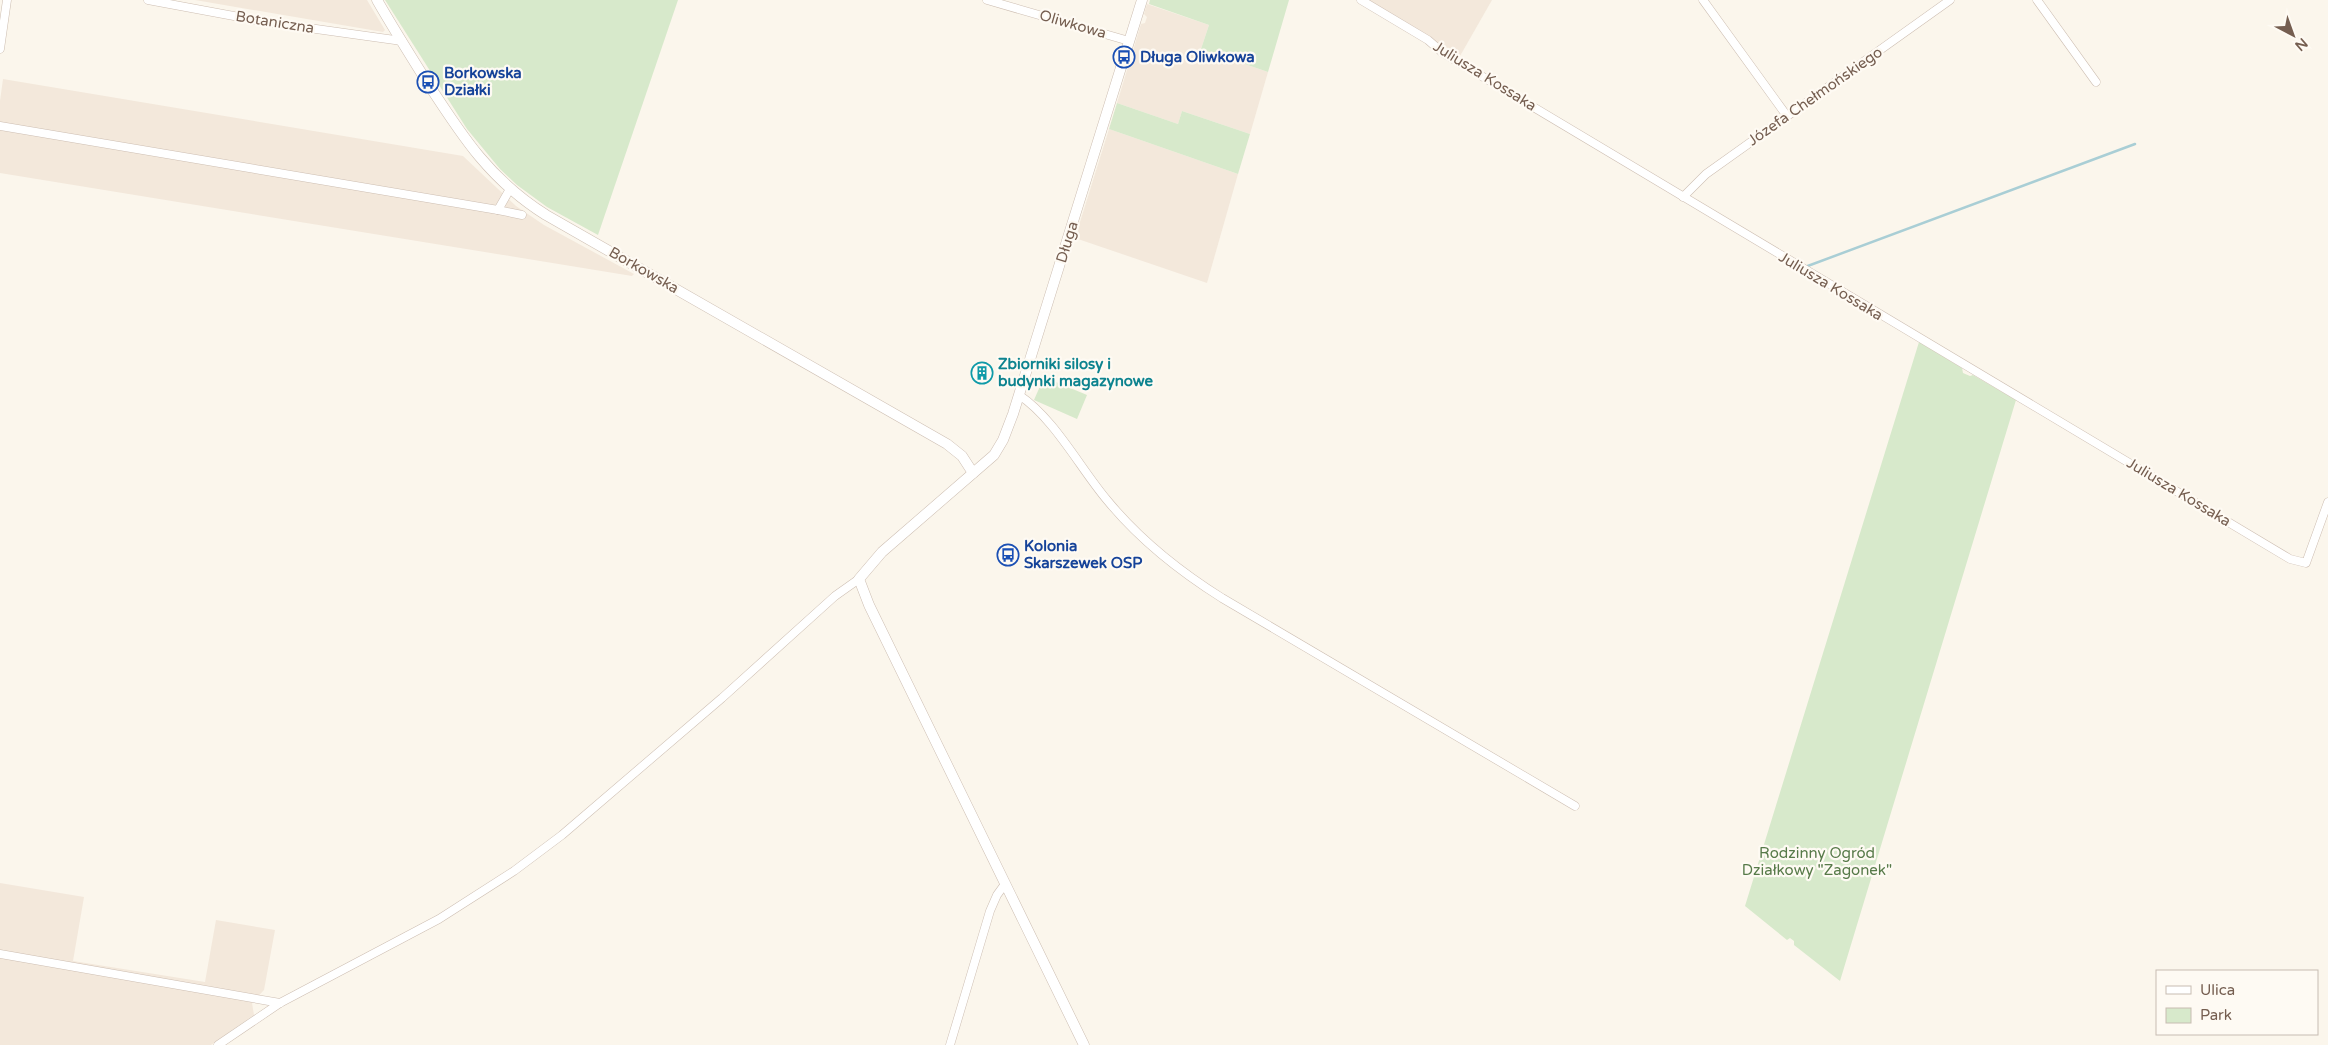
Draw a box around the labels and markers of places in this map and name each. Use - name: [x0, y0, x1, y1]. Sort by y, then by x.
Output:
- bus stop icon: Długa Oliwkowa: [1112, 45, 1136, 69]
- place label: Długa Oliwkowa: [1140, 48, 1255, 67]
- place label: Borkowska Działki: [444, 64, 522, 99]
- bus stop icon: Borkowska Działki: [416, 70, 440, 94]
- place label: Zbiorniki silosy i budynki magazynowe: [998, 355, 1154, 391]
- building icon: Zbiorniki silosy i budynki magazynowe: [970, 361, 994, 385]
- place label: Kolonia Skarszewek OSP: [1024, 537, 1142, 572]
- bus stop icon: Kolonia Skarszewek OSP: [996, 543, 1020, 567]

